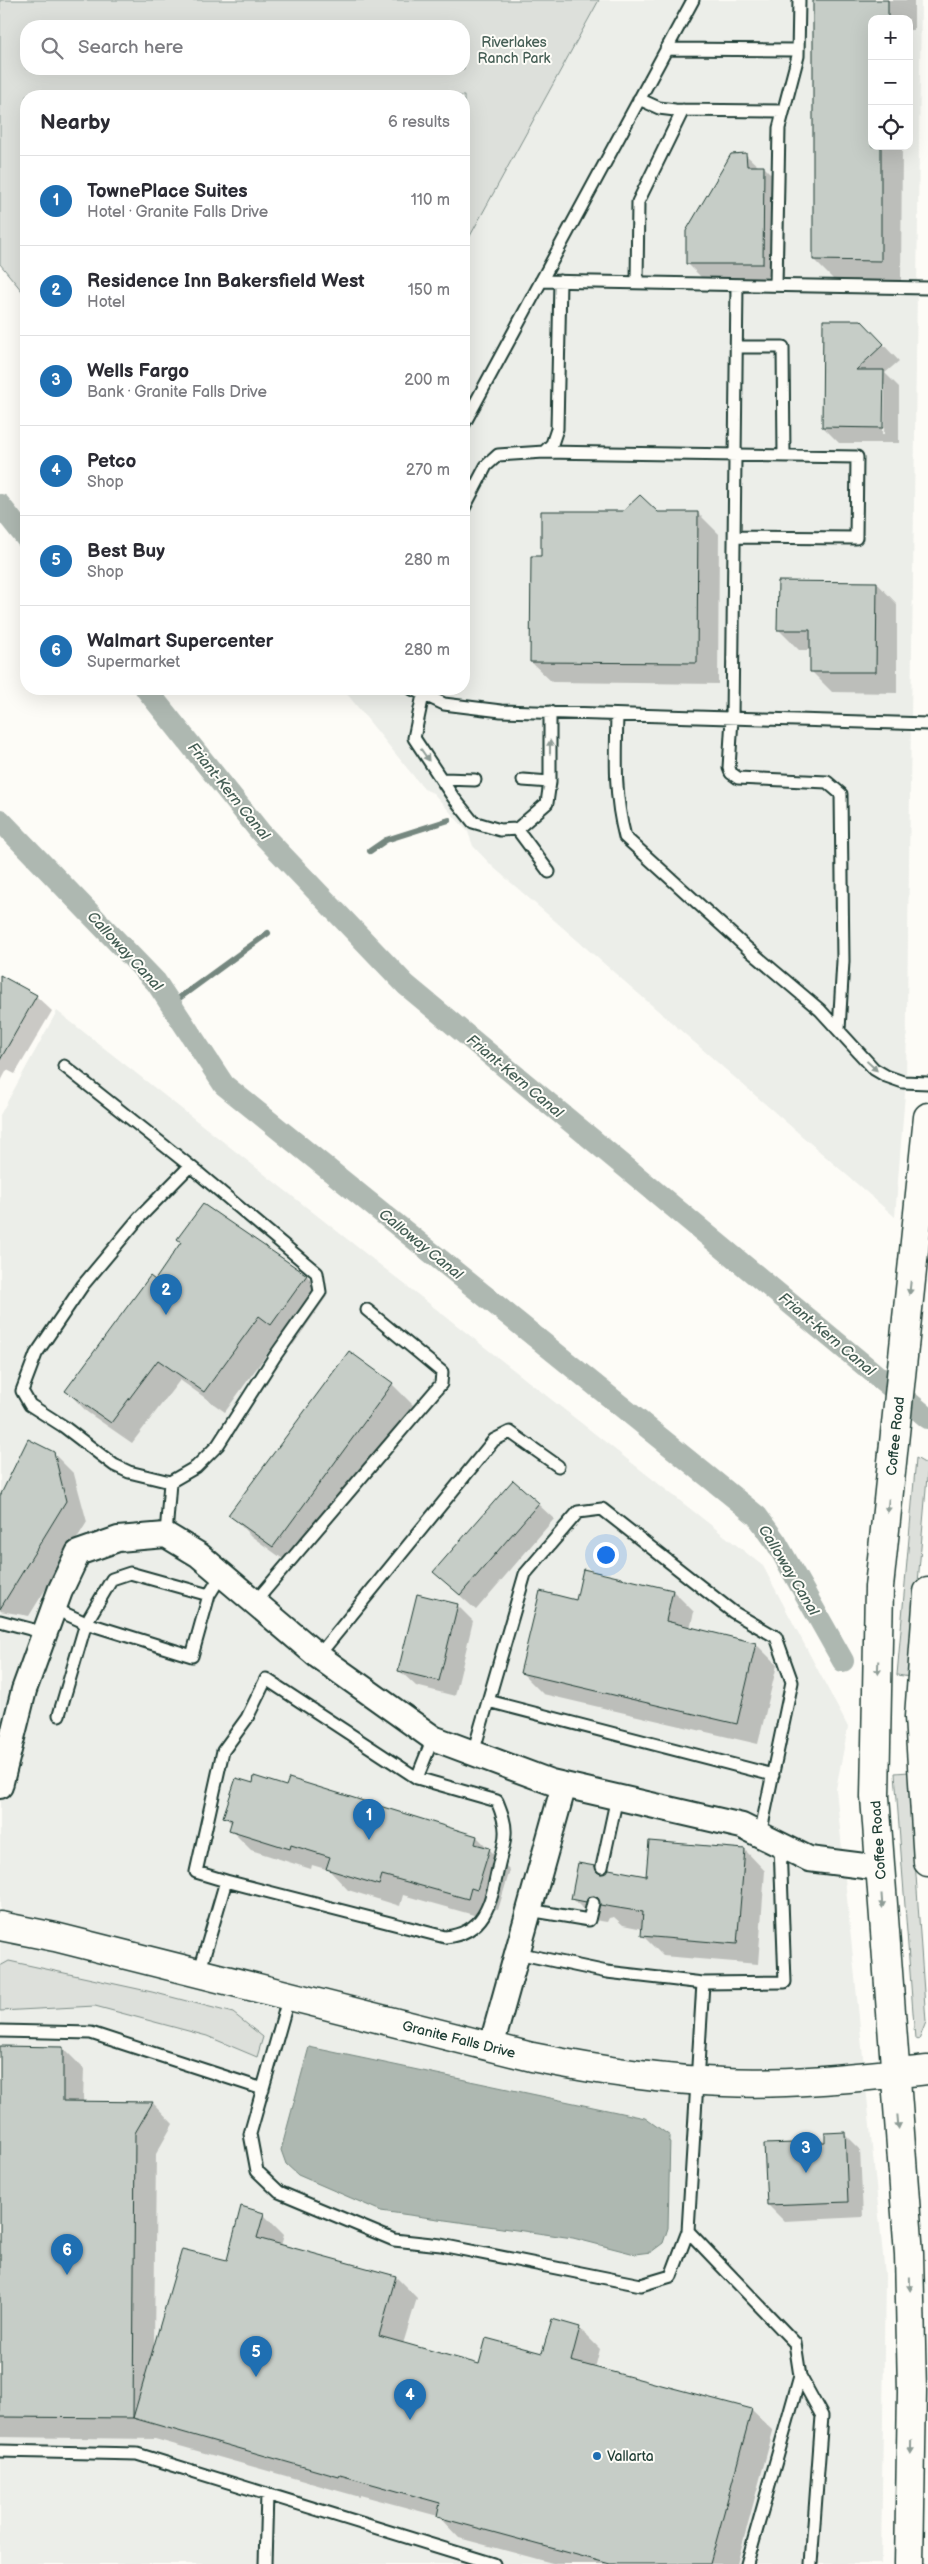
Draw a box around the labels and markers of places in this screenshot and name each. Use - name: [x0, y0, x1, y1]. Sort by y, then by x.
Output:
- pin: 2: [150, 1274, 182, 1315]
- pin: 1: [353, 1799, 385, 1840]
- pin: 3: [790, 2132, 822, 2173]
- pin: 6: [51, 2234, 83, 2275]
- pin: 5: [240, 2336, 272, 2377]
- pin: 4: [394, 2379, 426, 2420]
- place label: Vallarta: [607, 2448, 654, 2465]
- marker: Vallarta: [591, 2450, 603, 2462]

